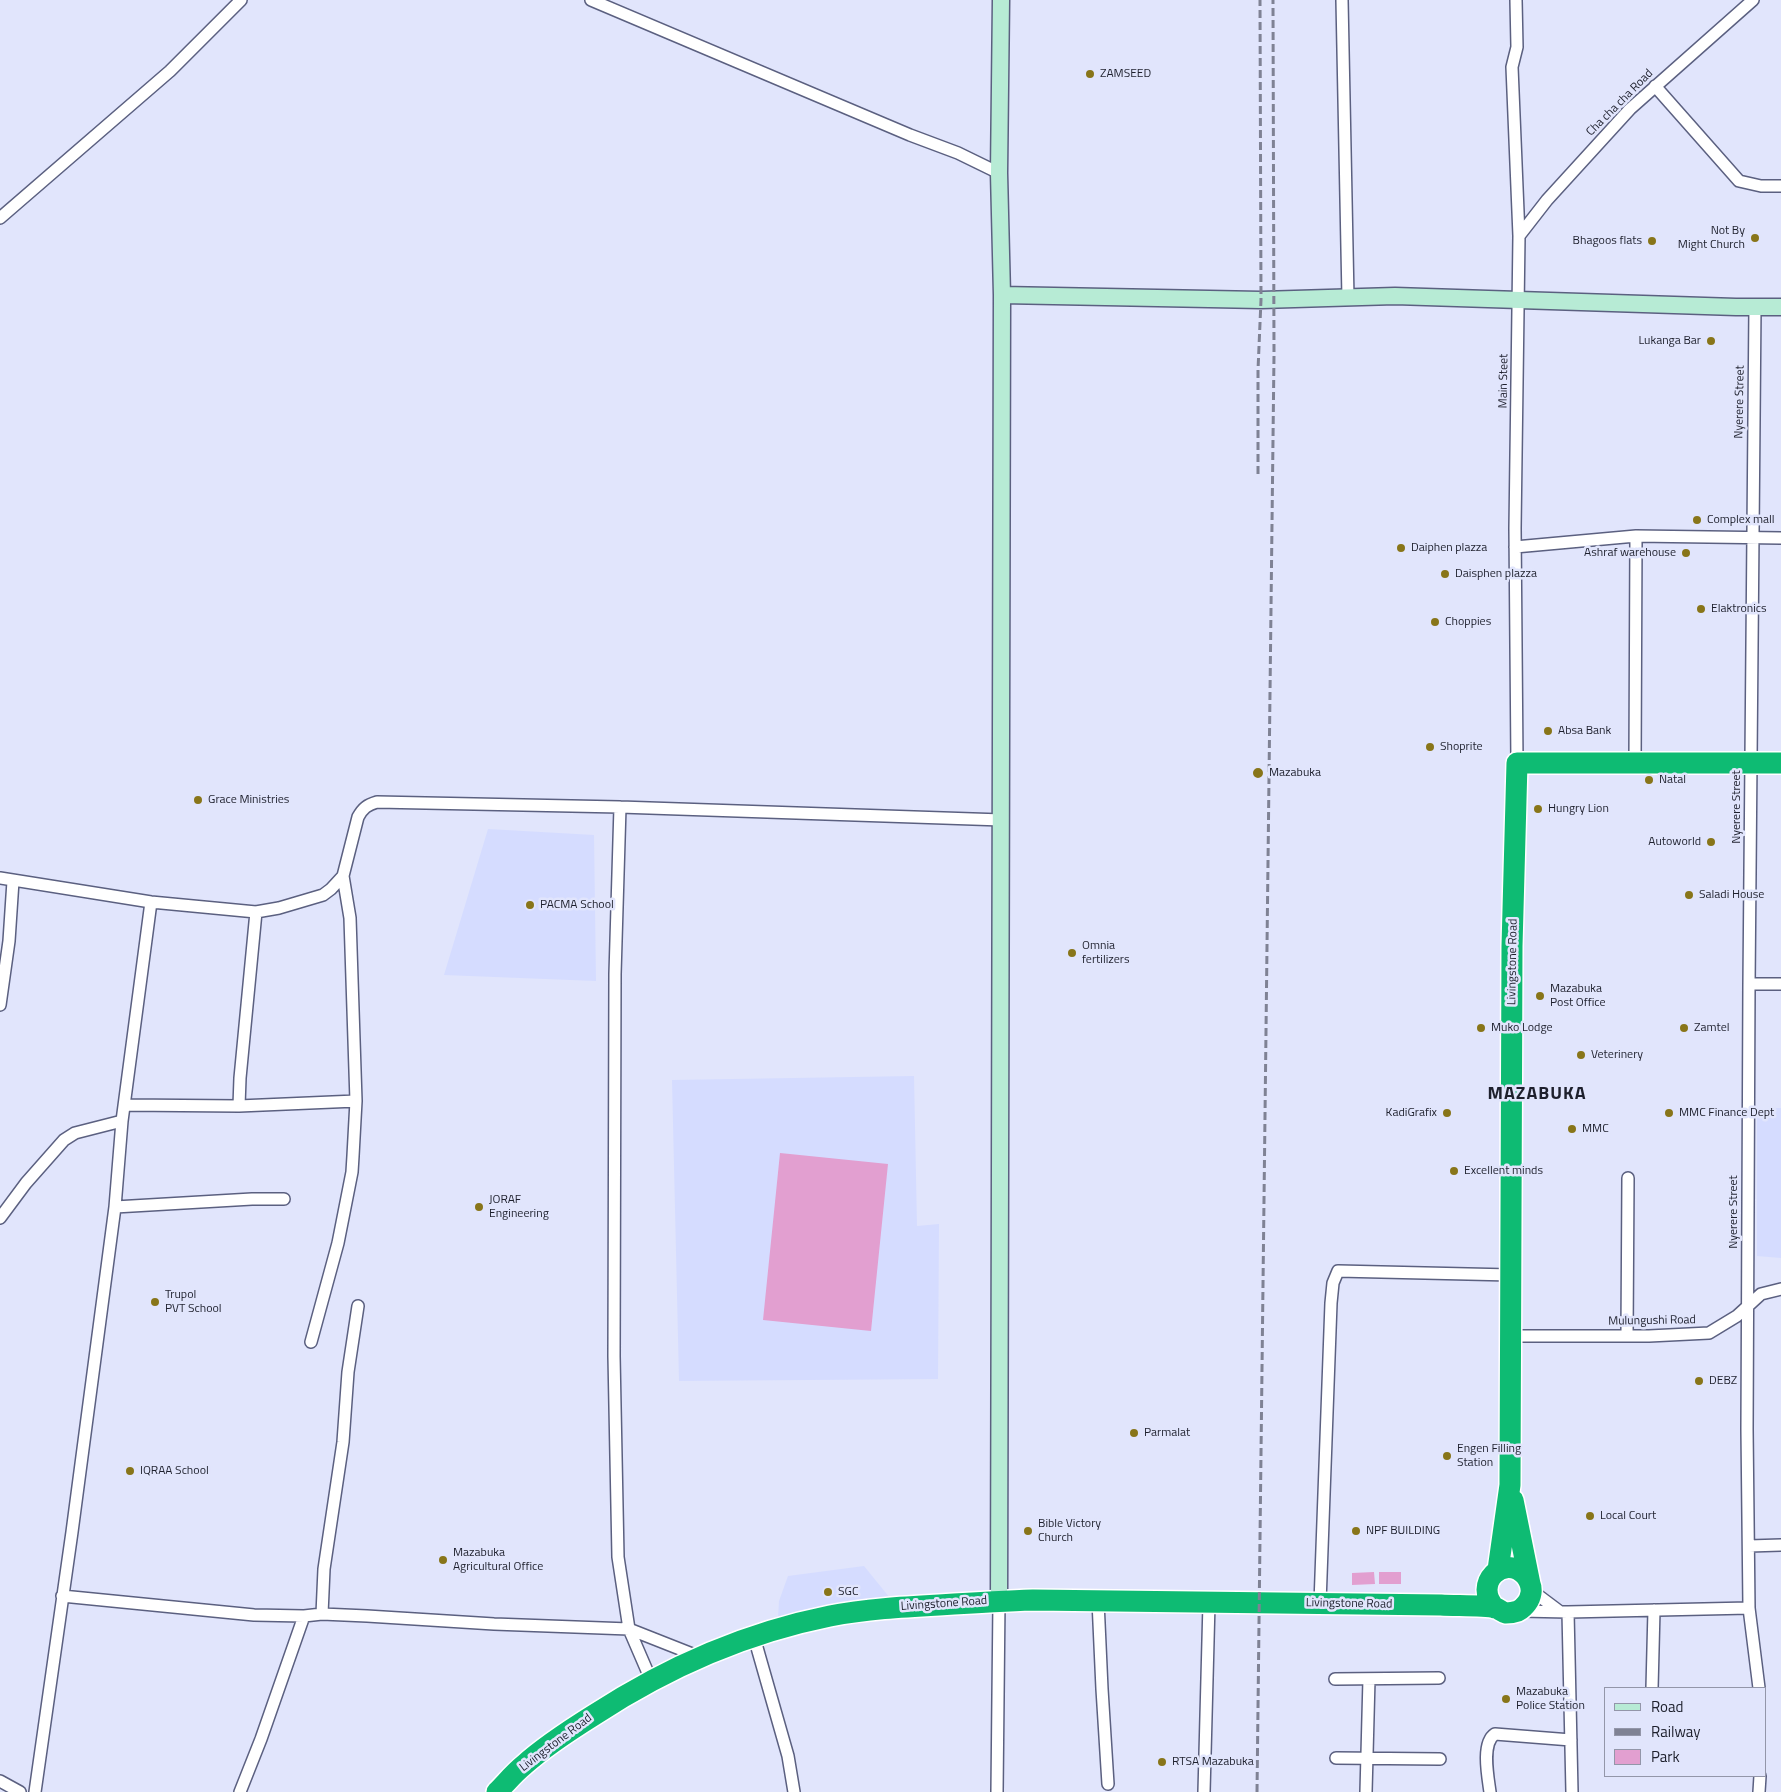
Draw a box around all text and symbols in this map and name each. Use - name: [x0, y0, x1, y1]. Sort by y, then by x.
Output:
- place label: ZAMSEED: [1100, 67, 1151, 81]
- street label: Cha cha cha Road: [1584, 67, 1656, 139]
- marker: ZAMSEED: [1084, 68, 1096, 80]
- place label: Not By Might Church: [1678, 224, 1745, 252]
- marker: Not By Might Church: [1749, 232, 1761, 244]
- place label: Bhagoos flats: [1573, 234, 1642, 248]
- marker: Bhagoos flats: [1646, 235, 1658, 247]
- place label: Lukanga Bar: [1638, 334, 1701, 348]
- marker: Lukanga Bar: [1705, 335, 1717, 347]
- street label: Main Steet: [1496, 354, 1512, 408]
- street label: Nyerere Street: [1732, 365, 1748, 439]
- place label: Complex mall: [1707, 513, 1775, 527]
- marker: Complex mall: [1691, 514, 1703, 526]
- place label: Daiphen plazza: [1411, 541, 1487, 555]
- marker: Daiphen plazza: [1395, 542, 1407, 554]
- place label: Ashraf warehouse: [1584, 546, 1676, 560]
- marker: Ashraf warehouse: [1680, 547, 1692, 559]
- place label: Daisphen plazza: [1455, 567, 1537, 581]
- marker: Daisphen plazza: [1439, 568, 1451, 580]
- place label: Elaktronics: [1711, 602, 1767, 616]
- marker: Elaktronics: [1695, 603, 1707, 615]
- place label: Choppies: [1445, 615, 1491, 629]
- marker: Choppies: [1429, 616, 1441, 628]
- place label: Absa Bank: [1558, 724, 1611, 738]
- marker: Absa Bank: [1542, 725, 1554, 737]
- place label: Shoprite: [1440, 740, 1483, 754]
- marker: Shoprite: [1424, 741, 1436, 753]
- marker: Mazabuka: [1251, 766, 1265, 780]
- place label: Mazabuka: [1269, 766, 1321, 780]
- street label: Nyerere Street: [1730, 770, 1744, 844]
- place label: Natal: [1659, 773, 1686, 787]
- marker: Natal: [1643, 774, 1655, 786]
- place label: Grace Ministries: [208, 793, 289, 807]
- marker: Grace Ministries: [192, 794, 204, 806]
- place label: Hungry Lion: [1548, 802, 1609, 816]
- marker: Hungry Lion: [1532, 803, 1544, 815]
- place label: Autoworld: [1648, 835, 1701, 849]
- marker: Autoworld: [1705, 836, 1717, 848]
- place label: Saladi House: [1699, 888, 1764, 902]
- marker: Saladi House: [1683, 889, 1695, 901]
- place label: PACMA School: [540, 898, 614, 912]
- marker: PACMA School: [524, 899, 536, 911]
- street label: Livingstone Road: [1505, 919, 1521, 1005]
- place label: Omnia fertilizers: [1082, 939, 1130, 967]
- marker: Omnia fertilizers: [1066, 947, 1078, 959]
- place label: Mazabuka Post Office: [1550, 982, 1606, 1010]
- marker: Mazabuka Post Office: [1534, 990, 1546, 1002]
- place label: Muko Lodge: [1491, 1021, 1553, 1035]
- place label: Zamtel: [1694, 1021, 1729, 1035]
- marker: Muko Lodge: [1475, 1022, 1487, 1034]
- marker: Zamtel: [1678, 1022, 1690, 1034]
- place label: Veterinery: [1591, 1048, 1643, 1062]
- marker: Veterinery: [1575, 1049, 1587, 1061]
- district label: MAZABUKA: [1487, 1084, 1587, 1106]
- place label: KadiGrafix: [1386, 1106, 1437, 1120]
- place label: MMC Finance Dept: [1679, 1106, 1774, 1120]
- marker: KadiGrafix: [1441, 1107, 1453, 1119]
- marker: MMC Finance Dept: [1663, 1107, 1675, 1119]
- place label: MMC: [1582, 1122, 1609, 1136]
- marker: MMC: [1566, 1123, 1578, 1135]
- place label: Excellent minds: [1464, 1164, 1543, 1178]
- marker: Excellent minds: [1448, 1165, 1460, 1177]
- street label: Nyerere Street: [1727, 1175, 1741, 1249]
- place label: JORAF Engineering: [489, 1193, 549, 1221]
- marker: JORAF Engineering: [473, 1201, 485, 1213]
- place label: Trupol PVT School: [165, 1288, 222, 1316]
- marker: Trupol PVT School: [149, 1296, 161, 1308]
- street label: Mulungushi Road: [1608, 1313, 1696, 1329]
- place label: DEBZ: [1709, 1374, 1737, 1388]
- marker: DEBZ: [1693, 1375, 1705, 1387]
- place label: Parmalat: [1144, 1426, 1190, 1440]
- marker: Parmalat: [1128, 1427, 1140, 1439]
- place label: Engen Filling Station: [1457, 1442, 1521, 1470]
- marker: Engen Filling Station: [1441, 1450, 1453, 1462]
- place label: IQRAA School: [140, 1464, 209, 1478]
- marker: IQRAA School: [124, 1465, 136, 1477]
- place label: Local Court: [1600, 1509, 1656, 1523]
- marker: Local Court: [1584, 1510, 1596, 1522]
- place label: Bible Victory Church: [1038, 1517, 1101, 1545]
- place label: NPF BUILDING: [1366, 1524, 1440, 1538]
- marker: Bible Victory Church: [1022, 1525, 1034, 1537]
- marker: NPF BUILDING: [1350, 1525, 1362, 1537]
- place label: Mazabuka Agricultural Office: [453, 1546, 543, 1574]
- marker: Mazabuka Agricultural Office: [437, 1554, 449, 1566]
- place label: SGC: [838, 1585, 858, 1599]
- marker: SGC: [822, 1586, 834, 1598]
- street label: Livingstone Road: [900, 1594, 988, 1614]
- street label: Livingstone Road: [1306, 1596, 1392, 1612]
- place label: Mazabuka Police Station: [1516, 1685, 1585, 1713]
- legend: [1604, 1687, 1766, 1777]
- marker: Mazabuka Police Station: [1500, 1693, 1512, 1705]
- text: Road: [1651, 1695, 1683, 1718]
- street label: Livingstone Road: [517, 1711, 595, 1775]
- text: Railway: [1651, 1720, 1701, 1743]
- text: Park: [1651, 1745, 1680, 1768]
- place label: RTSA Mazabuka: [1172, 1755, 1254, 1769]
- marker: RTSA Mazabuka: [1156, 1756, 1168, 1768]

